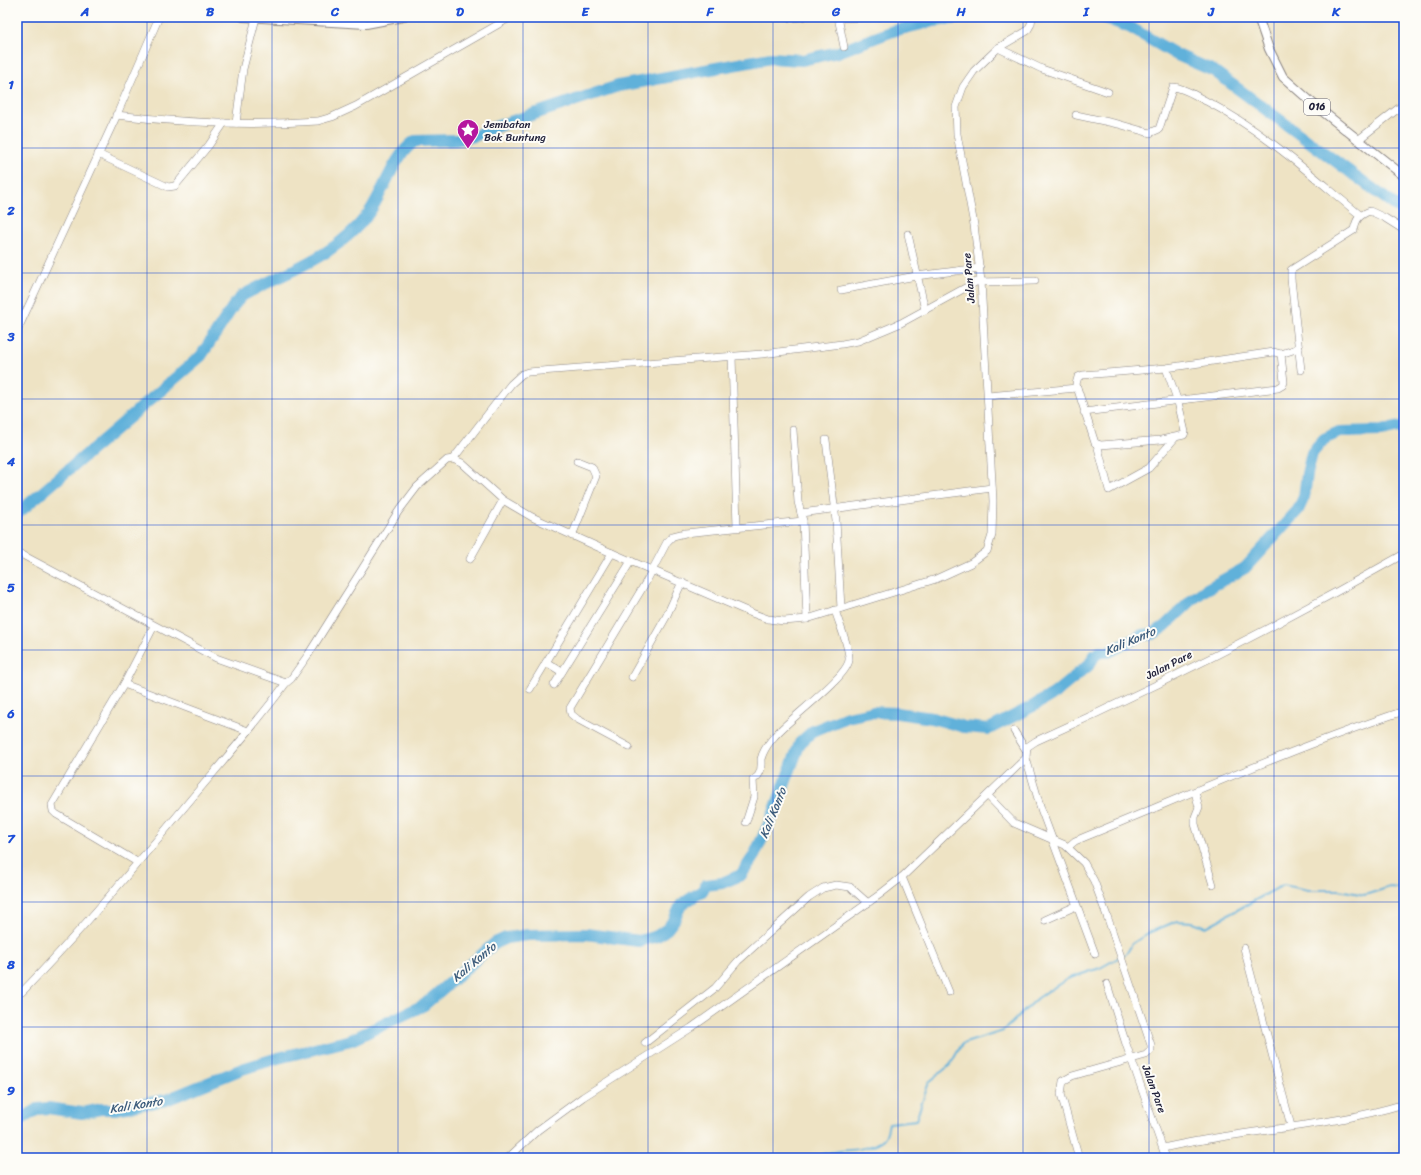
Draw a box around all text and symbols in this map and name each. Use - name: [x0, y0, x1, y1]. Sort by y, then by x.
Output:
- text: A: [80, 0, 89, 23]
- text: B: [206, 0, 215, 23]
- text: C: [330, 0, 340, 23]
- text: D: [456, 0, 464, 23]
- text: E: [581, 0, 590, 23]
- text: F: [705, 0, 714, 23]
- text: G: [831, 0, 841, 23]
- text: H: [955, 0, 966, 23]
- text: I: [1082, 0, 1090, 23]
- text: J: [1207, 0, 1215, 23]
- text: K: [1331, 0, 1341, 23]
- text: 1: [8, 73, 14, 96]
- road number: 016: [1304, 99, 1330, 115]
- place label: Jembatan Bok Buntung: [483, 115, 546, 147]
- place icon: Jembatan Bok Buntung: [455, 117, 481, 150]
- text: 2: [6, 199, 15, 222]
- street label: Jalan Pare: [957, 252, 981, 305]
- text: 3: [6, 325, 15, 348]
- text: 4: [6, 450, 16, 473]
- text: 5: [7, 576, 15, 599]
- water label: Kali Konto: [1101, 620, 1160, 661]
- street label: Jalan Pare: [1141, 645, 1196, 685]
- text: 6: [6, 702, 15, 725]
- water label: Kali Konto: [753, 783, 793, 842]
- text: 7: [7, 827, 16, 850]
- water label: Kali Konto: [447, 936, 502, 987]
- text: 8: [6, 953, 15, 976]
- street label: Jalan Pare: [1136, 1061, 1172, 1116]
- text: 9: [7, 1079, 15, 1102]
- water label: Kali Konto: [108, 1090, 165, 1120]

